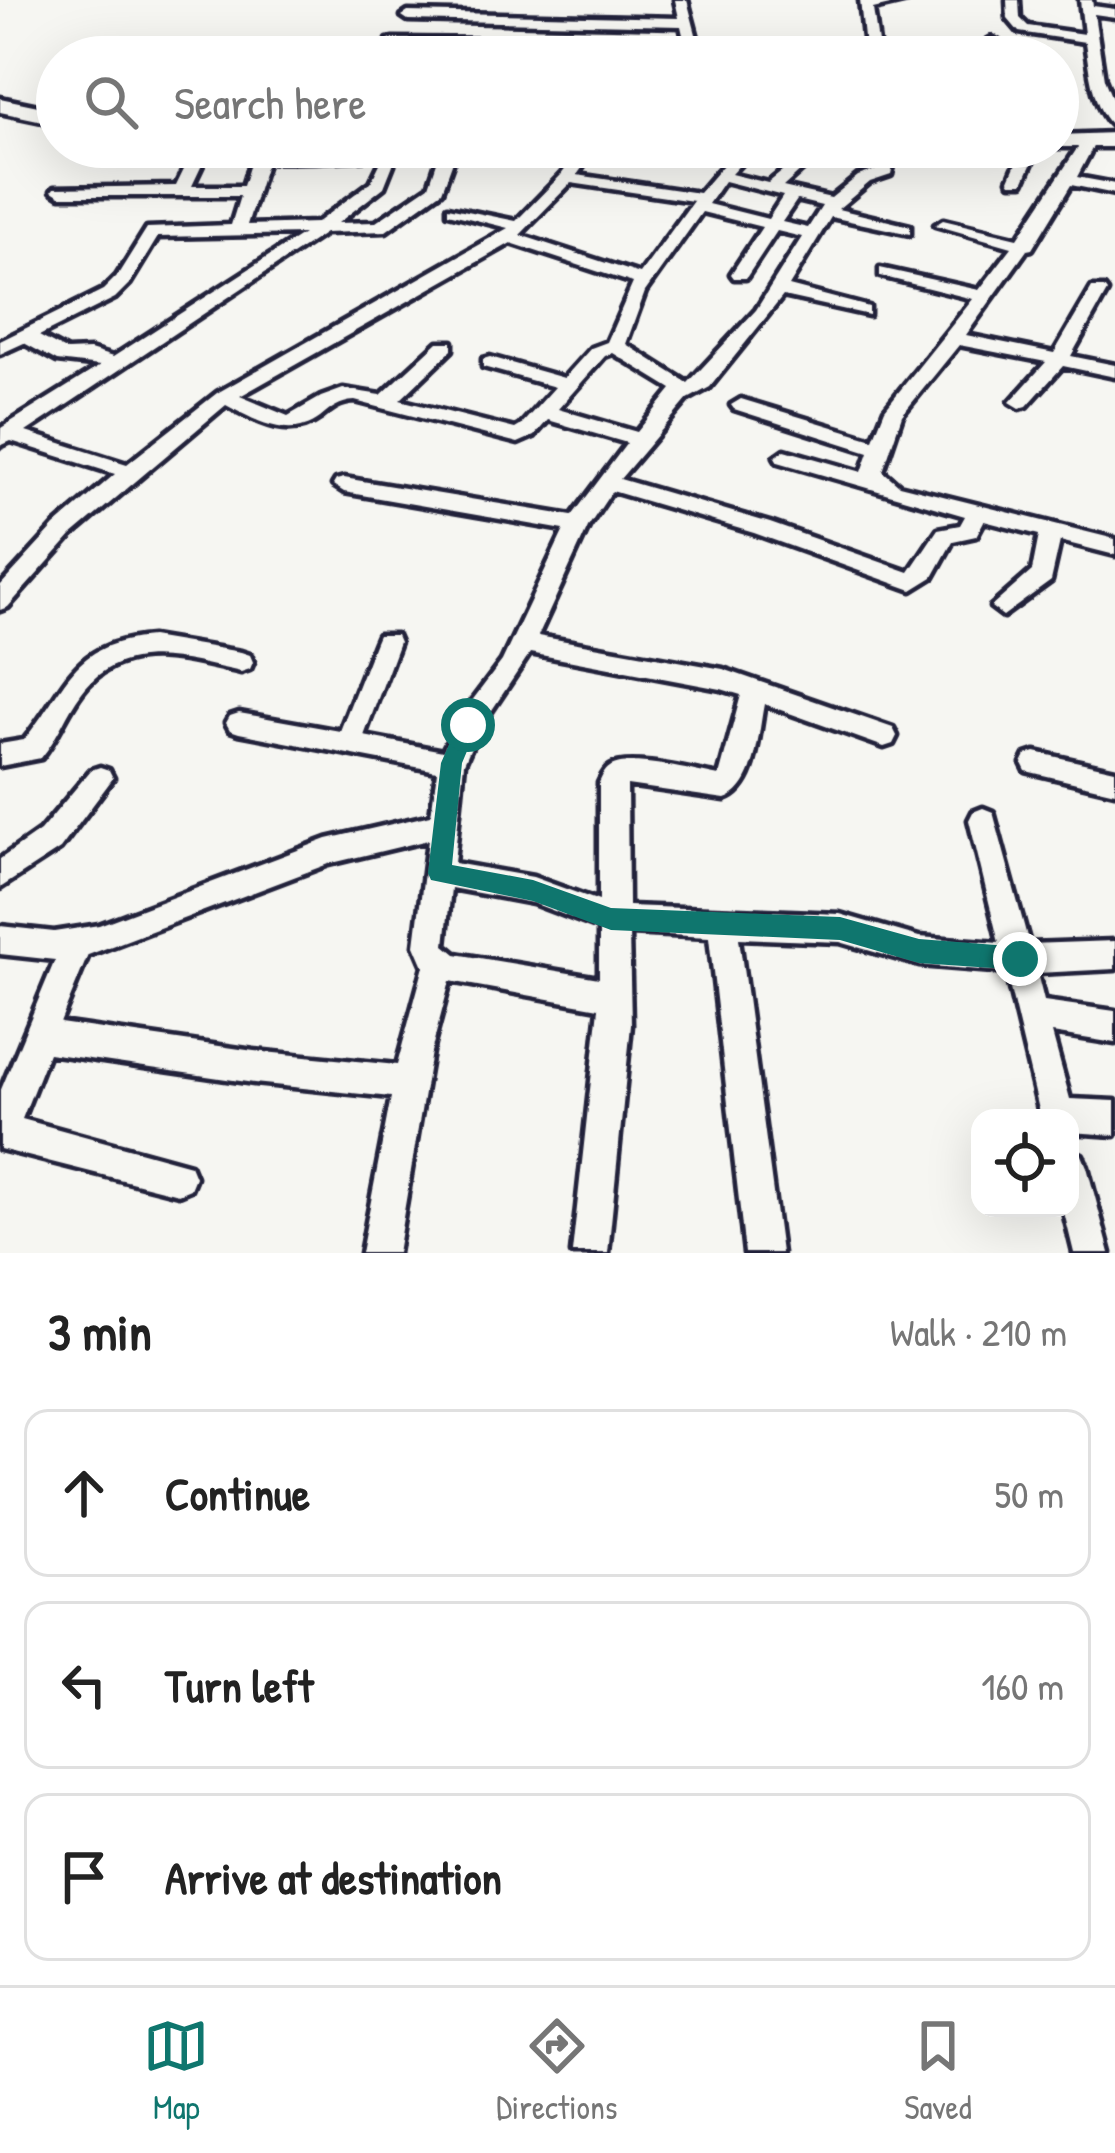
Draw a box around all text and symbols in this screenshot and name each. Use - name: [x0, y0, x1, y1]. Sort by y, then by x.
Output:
- search box: [36, 36, 1079, 168]
- icon: search: [78, 69, 144, 135]
- text: Search here: [174, 72, 366, 133]
- route start: [441, 698, 495, 752]
- route end: [993, 932, 1047, 986]
- map controls: [971, 1109, 1079, 1217]
- button: locate: [971, 1109, 1079, 1217]
- text: 3 min: [48, 1297, 152, 1366]
- text: Walk · 210 m: [890, 1305, 1067, 1358]
- icon: ahead: [51, 1460, 117, 1526]
- text: Continue: [165, 1463, 310, 1524]
- text: 50 m: [995, 1467, 1064, 1520]
- icon: left: [51, 1652, 117, 1718]
- text: Turn left: [165, 1655, 314, 1716]
- text: 160 m: [981, 1659, 1064, 1712]
- icon: arrive: [51, 1844, 117, 1910]
- text: Arrive at destination: [165, 1847, 502, 1908]
- tab: Map: [143, 2013, 209, 2129]
- tab: Directions: [496, 2013, 618, 2129]
- tab: Saved: [904, 2013, 972, 2129]

